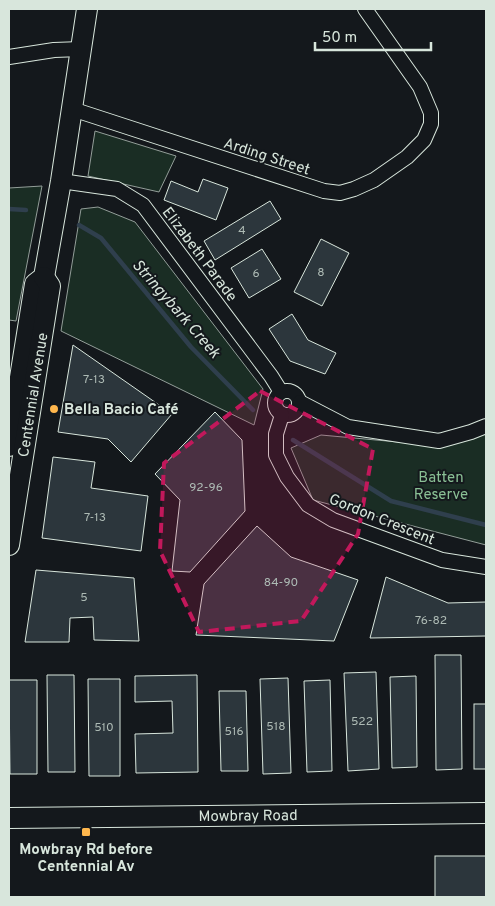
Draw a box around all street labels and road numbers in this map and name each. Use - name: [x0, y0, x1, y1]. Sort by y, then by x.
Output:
- street label: Arding Street: [221, 135, 312, 180]
- street label: Elizabeth Parade: [157, 204, 241, 306]
- street label: Centennial Avenue: [15, 331, 53, 459]
- street label: Gordon Crescent: [326, 491, 437, 550]
- street label: Mowbray Road: [198, 807, 298, 827]

